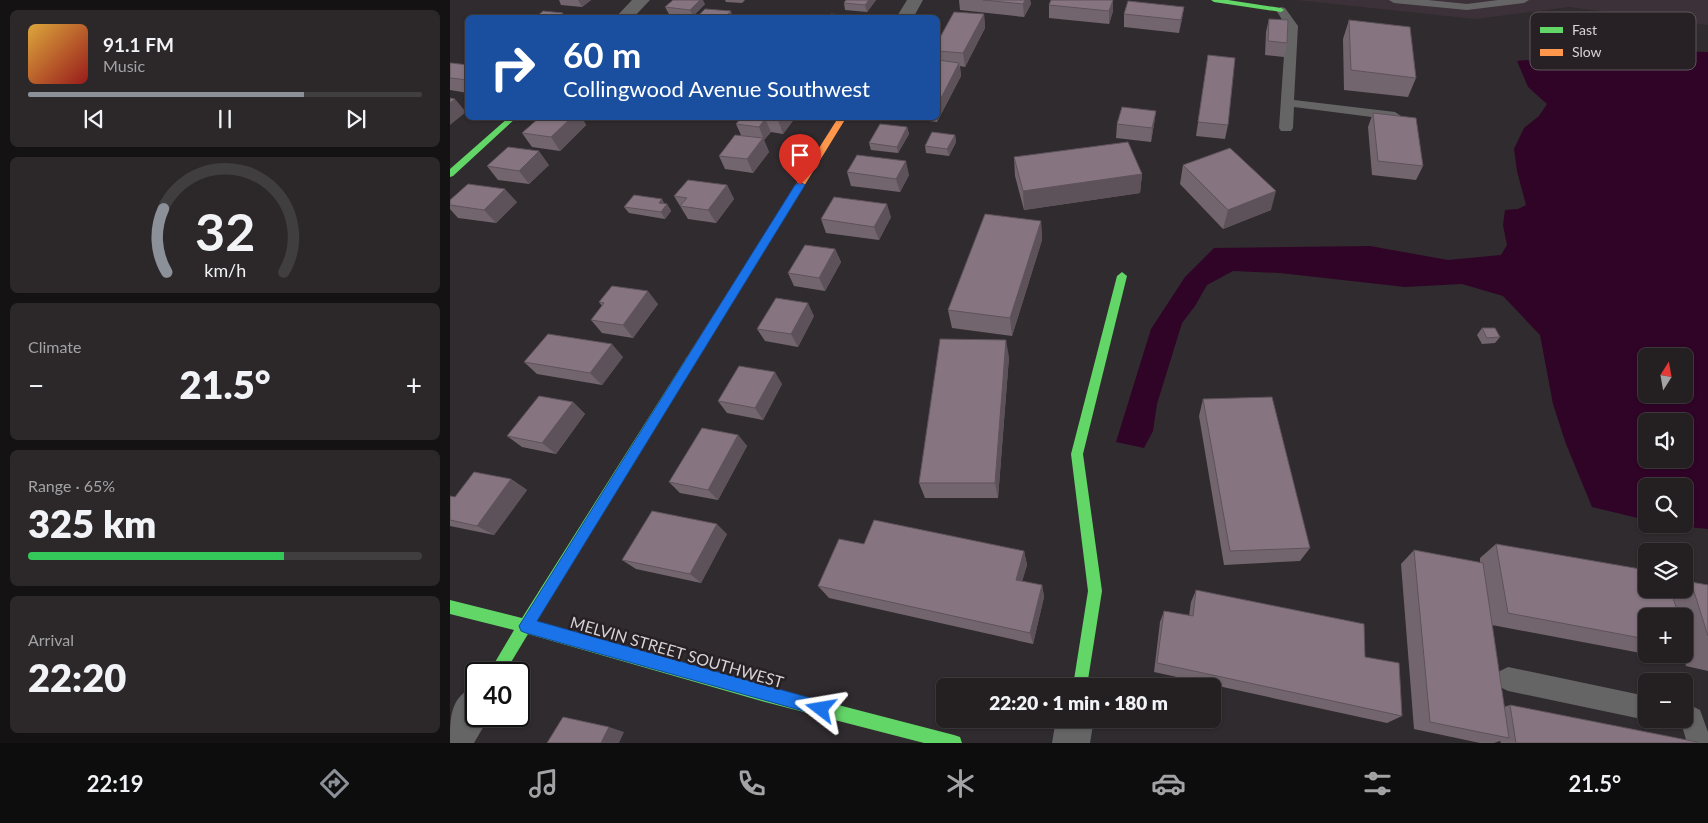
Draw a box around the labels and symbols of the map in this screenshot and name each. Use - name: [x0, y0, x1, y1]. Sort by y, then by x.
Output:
- legend: [1530, 12, 1696, 70]
- text: Fast: [1572, 21, 1597, 38]
- text: Slow: [1572, 43, 1602, 60]
- pin: [779, 134, 821, 185]
- north arrow: [1638, 348, 1692, 402]
- street label: MELVIN STREET SOUTHWEST: [568, 612, 787, 691]
- speed limit sign: 40: [465, 662, 530, 727]
- position arrow: [794, 682, 846, 734]

